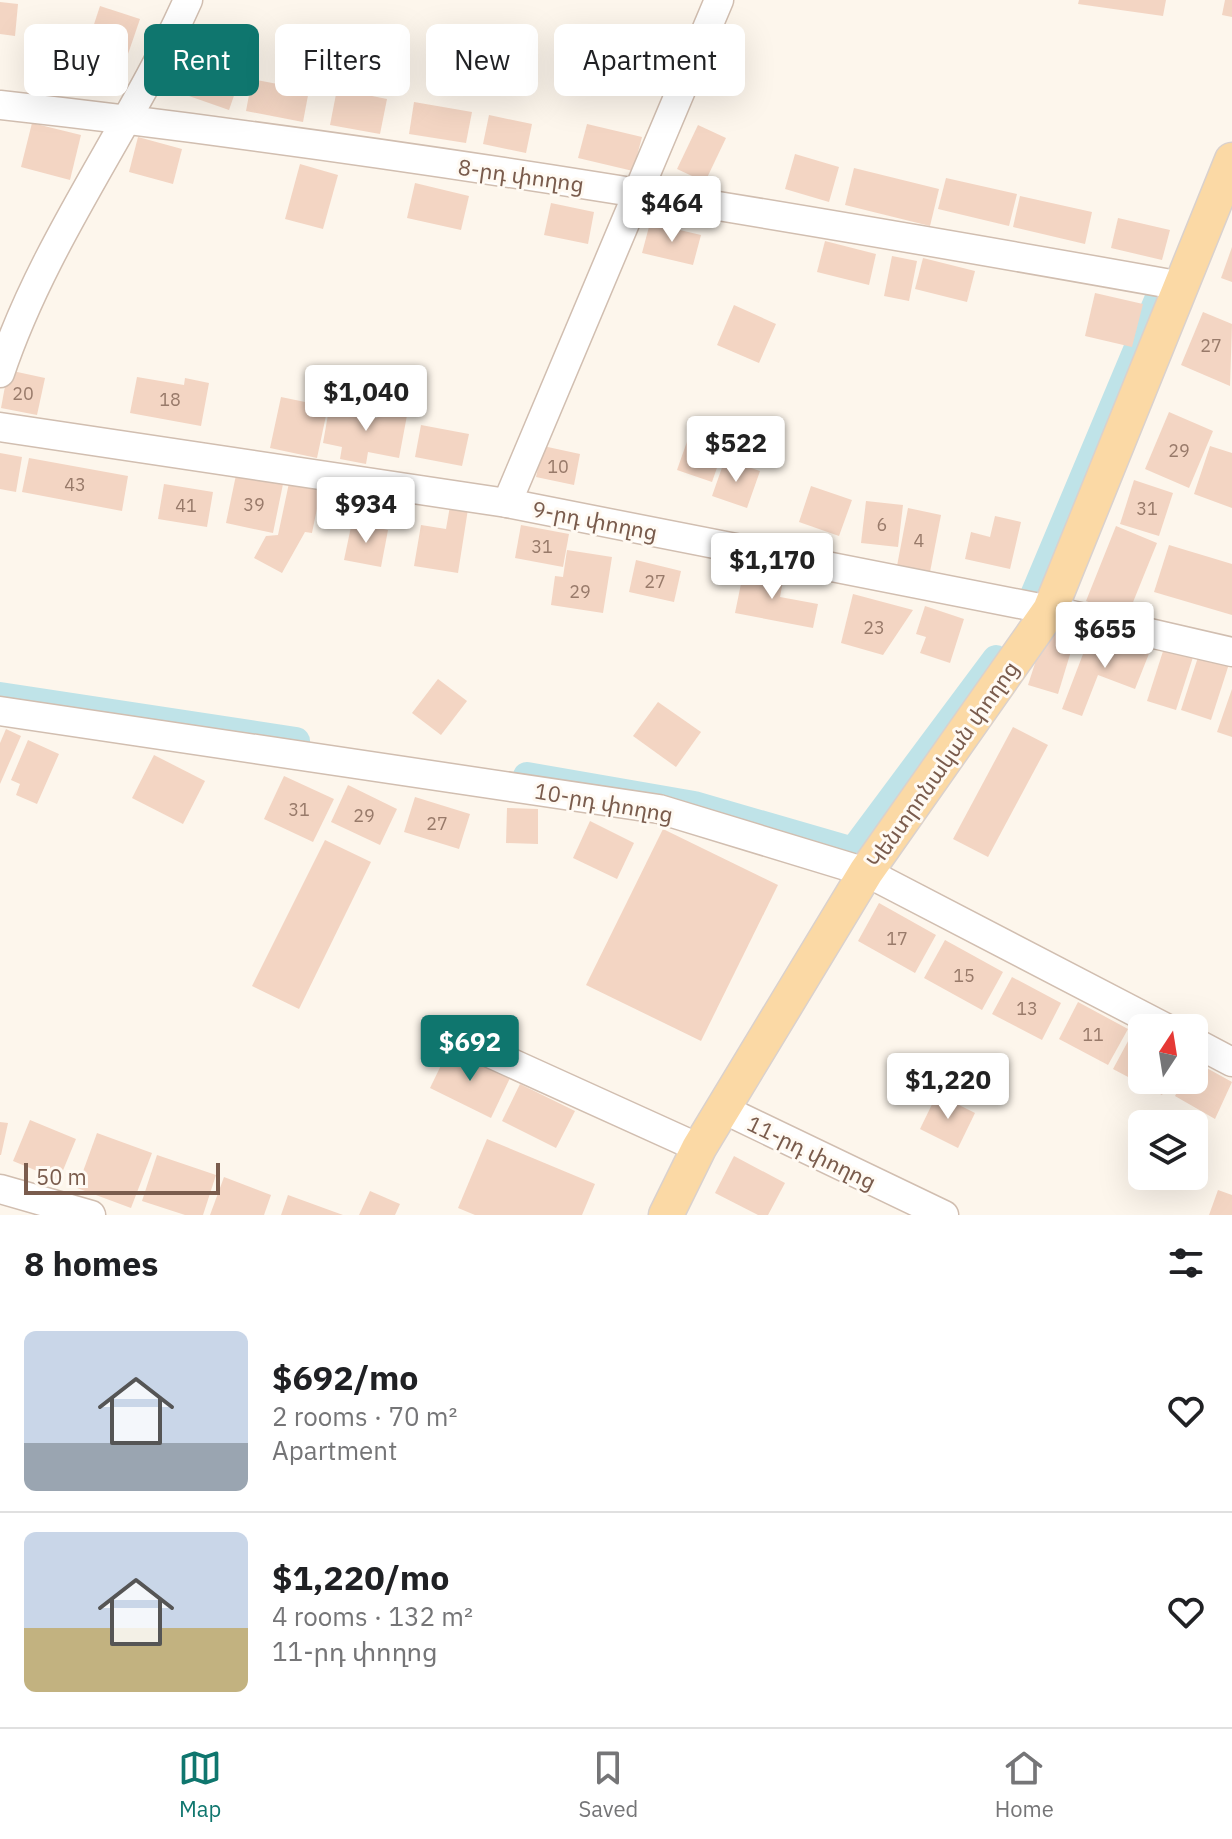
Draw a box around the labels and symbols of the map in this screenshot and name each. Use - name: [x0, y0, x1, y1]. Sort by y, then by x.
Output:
- street label: 8-րդ փողոց: [456, 152, 586, 198]
- pin: $464: [625, 176, 719, 244]
- house number: 27: [1200, 334, 1222, 357]
- pin: $1,040: [301, 365, 431, 433]
- house number: 20: [12, 382, 34, 405]
- house number: 18: [159, 388, 181, 411]
- pin: $522: [689, 416, 783, 484]
- house number: 29: [1168, 439, 1190, 462]
- house number: 10: [547, 455, 569, 478]
- house number: 43: [64, 473, 86, 496]
- pin: $934: [319, 477, 413, 545]
- house number: 39: [243, 493, 265, 516]
- house number: 41: [175, 494, 197, 517]
- street label: 9-րդ փողոց: [530, 494, 660, 546]
- house number: 31: [1136, 497, 1158, 520]
- house number: 6: [877, 513, 887, 536]
- house number: 4: [914, 529, 925, 552]
- pin: $1,170: [707, 533, 837, 601]
- house number: 31: [531, 535, 553, 558]
- house number: 27: [644, 570, 666, 593]
- house number: 29: [569, 580, 591, 603]
- pin: $655: [1058, 602, 1152, 670]
- house number: 23: [863, 616, 885, 639]
- street label: Կենտրոնական փողոց: [859, 655, 1025, 873]
- street label: 10-րդ փողոց: [532, 776, 676, 828]
- house number: 31: [288, 798, 310, 821]
- house number: 29: [353, 804, 375, 827]
- house number: 27: [426, 812, 448, 835]
- house number: 17: [886, 927, 908, 950]
- house number: 15: [953, 964, 975, 987]
- house number: 13: [1016, 997, 1038, 1020]
- north arrow: [1128, 1014, 1208, 1094]
- pin: $692: [423, 1015, 517, 1083]
- house number: 11: [1082, 1023, 1104, 1046]
- pin: $1,220: [883, 1053, 1013, 1121]
- street label: 11-րդ փողոց: [743, 1108, 881, 1196]
- scale bar: [24, 1159, 220, 1195]

